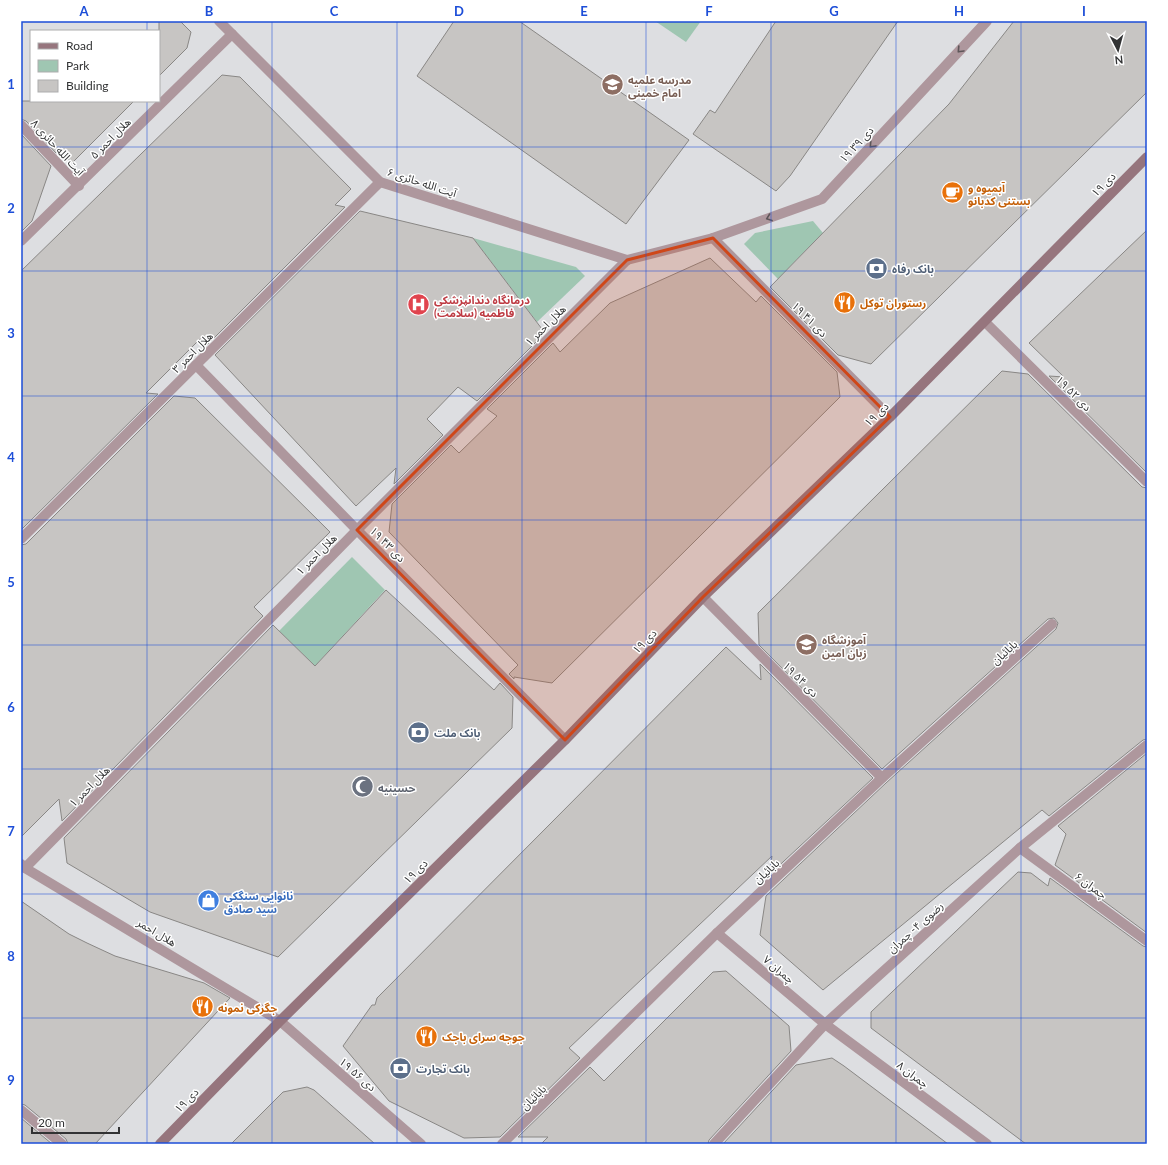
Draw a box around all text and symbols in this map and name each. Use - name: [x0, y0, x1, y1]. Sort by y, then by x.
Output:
- text: A: [78, 3, 89, 19]
- text: B: [205, 3, 214, 19]
- text: C: [330, 3, 339, 19]
- text: D: [454, 3, 464, 19]
- text: E: [580, 3, 588, 19]
- text: F: [705, 3, 713, 19]
- text: G: [829, 3, 839, 19]
- text: H: [954, 3, 964, 19]
- text: I: [1082, 3, 1086, 19]
- legend: [30, 30, 160, 102]
- north arrow: [1098, 30, 1138, 70]
- text: Road: [66, 38, 93, 53]
- one-way arrow: [958, 45, 965, 52]
- text: N: [1114, 54, 1124, 67]
- text: Park: [66, 58, 90, 73]
- school or university icon: مدرسه علمیه امام خمینی: [600, 72, 626, 98]
- place label: مدرسه علمیه امام خمینی: [628, 73, 691, 102]
- text: 1: [7, 76, 15, 92]
- text: Building: [66, 78, 109, 93]
- street label: هلال احمر ۵: [87, 115, 134, 162]
- street label: آیت الله حائری ۸: [28, 116, 88, 179]
- street label: ۱۹ دی ۳۹: [836, 123, 877, 165]
- one-way arrow: [869, 140, 877, 148]
- street label: آیت الله حائری ۶: [385, 165, 459, 201]
- street label: ۱۹ دی: [1088, 169, 1119, 200]
- cafe icon: آبمیوه و بستنی کدبانو: [939, 180, 965, 206]
- place label: آبمیوه و بستنی کدبانو: [968, 181, 1030, 208]
- text: 2: [7, 200, 15, 216]
- one-way arrow: [765, 213, 772, 221]
- bank icon: بانک رفاه: [864, 255, 890, 281]
- place label: بانک رفاه: [892, 262, 934, 276]
- restaurant icon: رستوران توکل: [831, 289, 857, 315]
- hospital icon: درمانگاه دندانپزشکی فاطمیه (سلامت): [405, 292, 431, 318]
- place label: درمانگاه دندانپزشکی فاطمیه (سلامت): [434, 293, 530, 320]
- place label: رستوران توکل: [860, 296, 926, 310]
- street label: ۱۹ دی ۴۱: [789, 299, 830, 340]
- street label: هلال احمر ۱: [522, 302, 569, 349]
- text: 3: [7, 325, 15, 341]
- street label: هلال احمر ۳: [169, 329, 216, 376]
- street label: ۱۹ دی ۵۲: [1053, 373, 1094, 414]
- street label: ۱۹ دی: [861, 399, 892, 429]
- text: 4: [7, 449, 15, 465]
- street label: ۱۹ دی ۴۳: [367, 524, 408, 565]
- street label: هلال احمر ۱: [293, 531, 340, 578]
- text: 5: [7, 574, 15, 590]
- street label: ۱۹ دی: [629, 626, 659, 657]
- school or university icon: آموزشگاه زبان امین: [794, 632, 820, 658]
- place label: آموزشگاه زبان امین: [822, 633, 867, 660]
- street label: بابائیان: [988, 637, 1020, 668]
- street label: ۱۹ دی ۵۴: [780, 659, 821, 700]
- text: 6: [7, 699, 15, 715]
- bank icon: بانک ملت: [405, 719, 431, 745]
- place label: بانک ملت: [434, 726, 480, 740]
- street label: هلال احمر ۱: [66, 763, 113, 810]
- mosque icon: حسینیه: [350, 774, 376, 800]
- place label: حسینیه: [378, 781, 416, 795]
- text: 7: [7, 823, 15, 839]
- street label: ۱۹ دی: [400, 856, 431, 887]
- street label: بابائیان: [751, 856, 782, 887]
- street label: چمران ۶: [1071, 869, 1110, 903]
- shop icon: نانوایی سنگکی سید صادق: [195, 888, 221, 914]
- place label: نانوایی سنگکی سید صادق: [224, 889, 293, 916]
- street label: رضوی ۴- چمران: [885, 899, 947, 957]
- street label: هلال احمر: [134, 915, 179, 950]
- text: 8: [7, 948, 15, 964]
- street label: چمران ۷: [760, 952, 797, 987]
- restaurant icon: جگرکی نمونه: [189, 994, 215, 1020]
- place label: جگرکی نمونه: [218, 1001, 277, 1015]
- restaurant icon: جوجه سرای باجک: [414, 1023, 440, 1049]
- place label: جوجه سرای باجک: [442, 1030, 525, 1044]
- street label: ۱۹ دی ۵۶: [336, 1055, 379, 1094]
- bank icon: بانک تجارت: [387, 1055, 413, 1081]
- street label: چمران ۸: [893, 1058, 932, 1092]
- place label: بانک تجارت: [416, 1062, 470, 1076]
- text: 9: [7, 1072, 15, 1088]
- street label: بابائیان: [518, 1082, 549, 1113]
- street label: ۱۹ دی: [171, 1085, 201, 1116]
- scale bar: [32, 1109, 119, 1135]
- text: 20 m: [38, 1115, 65, 1130]

